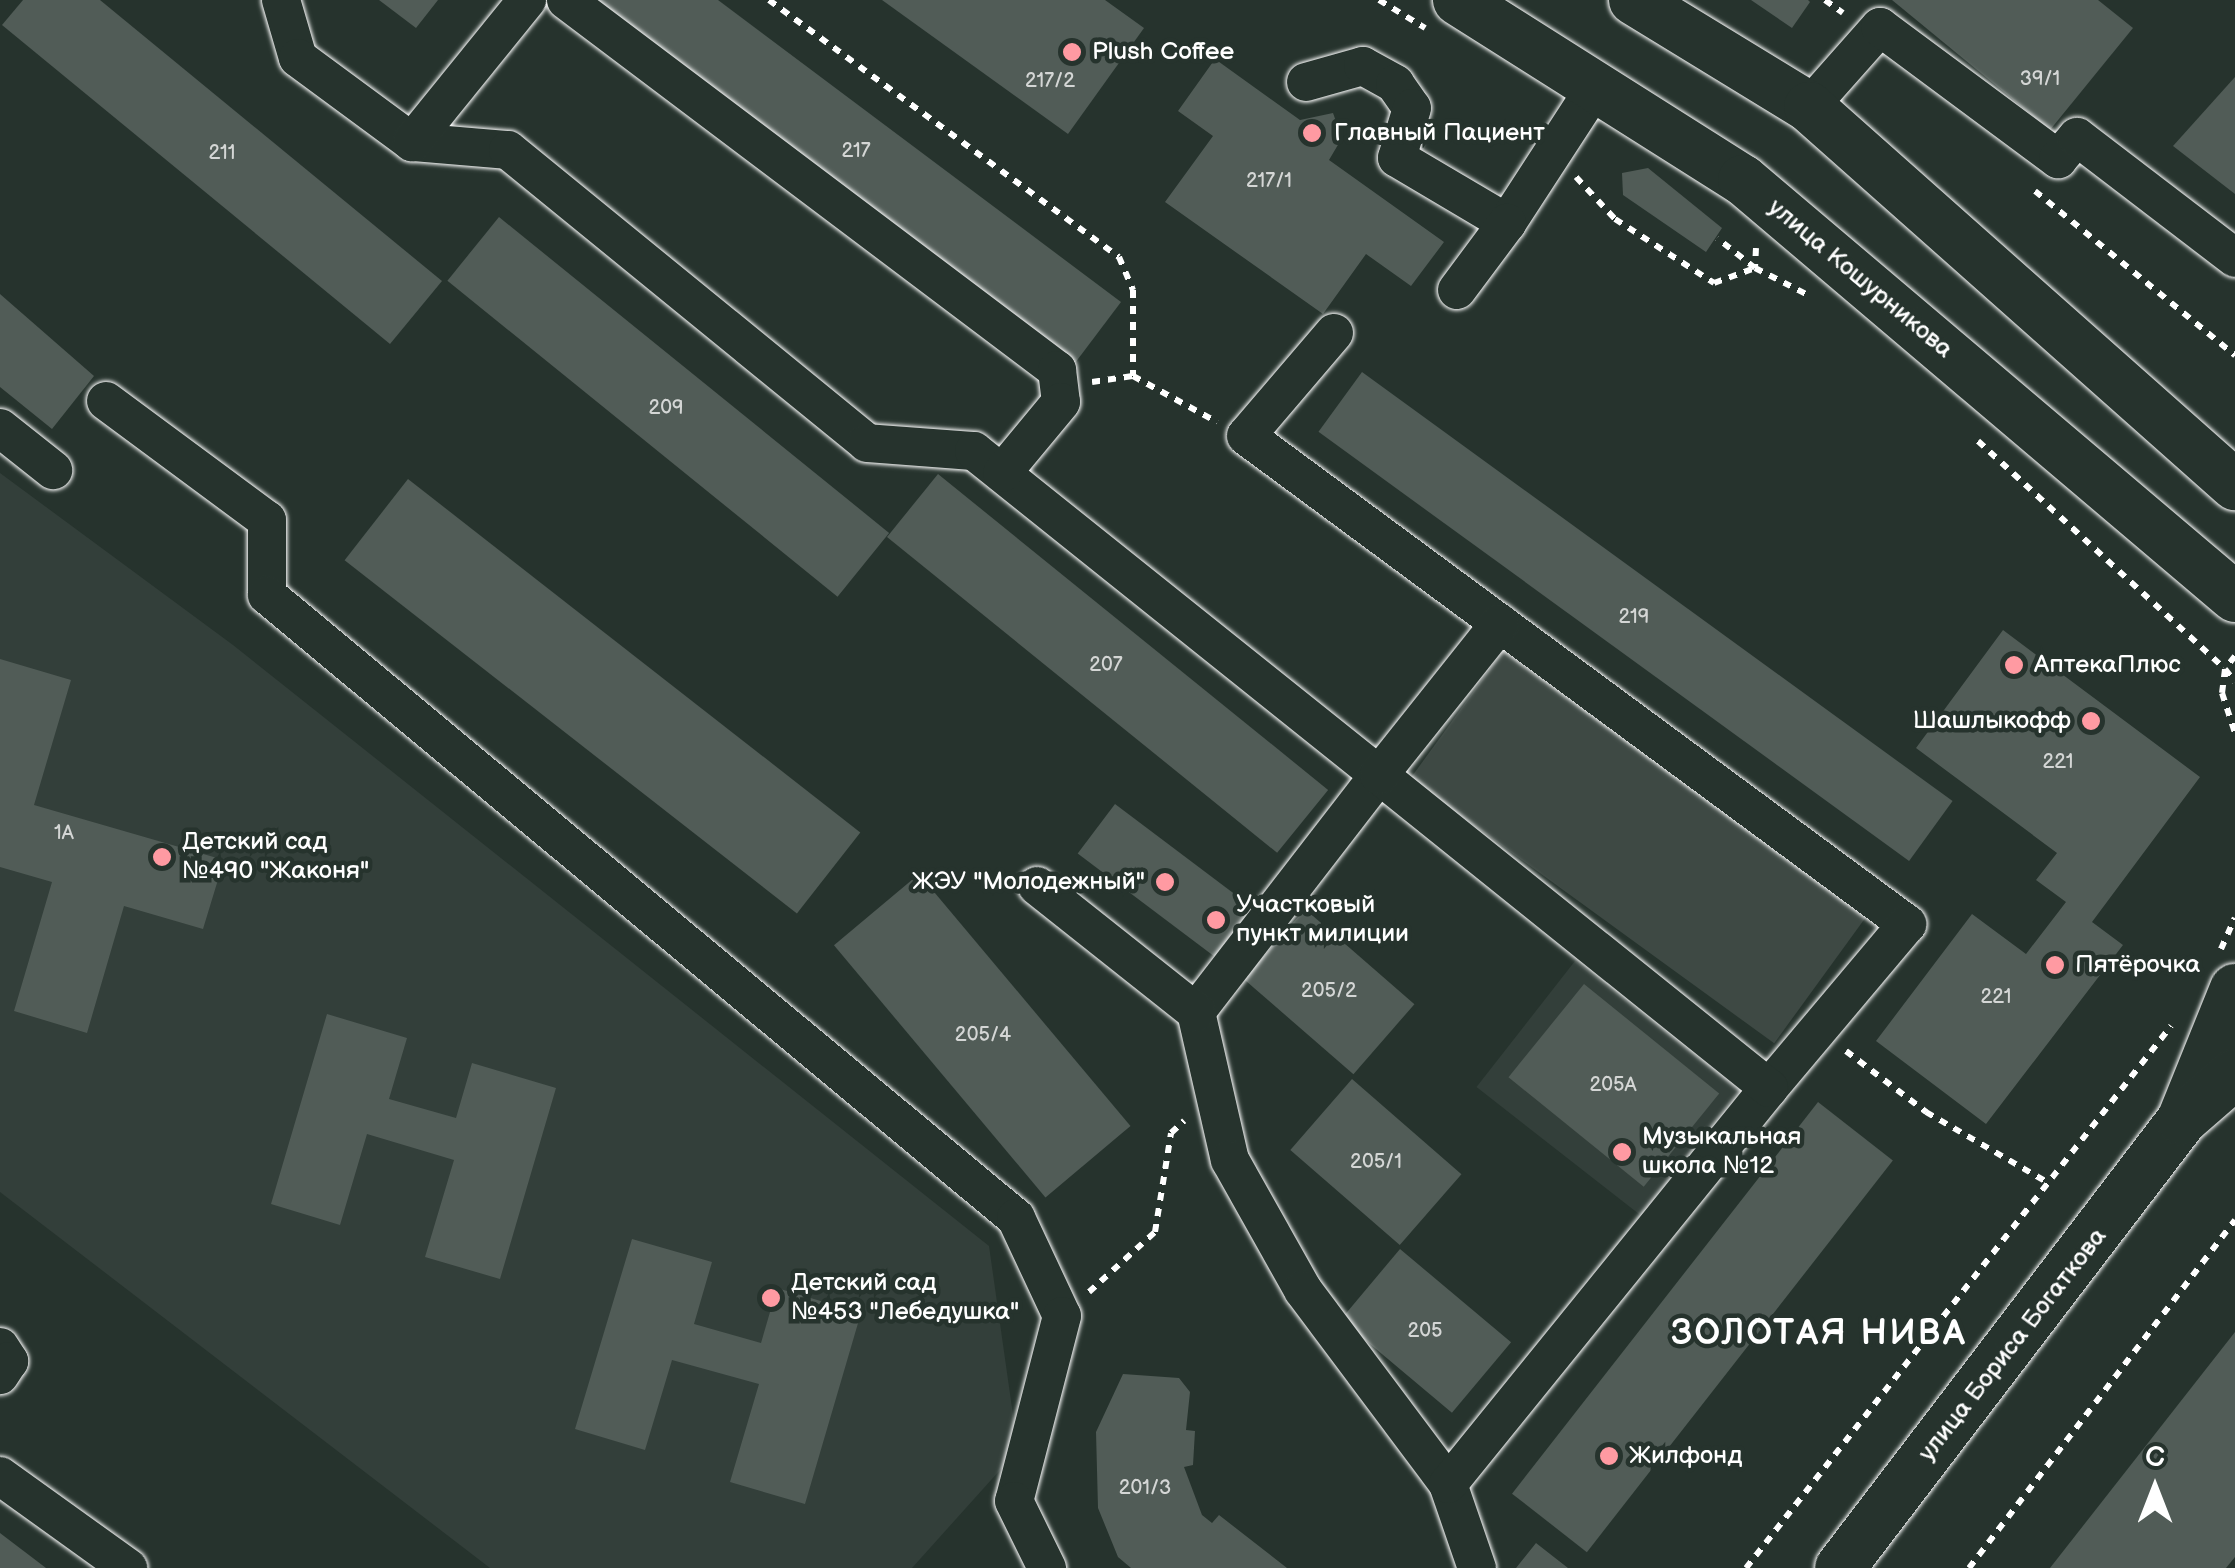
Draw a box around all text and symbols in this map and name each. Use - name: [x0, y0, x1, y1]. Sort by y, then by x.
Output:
- place label: Plush Coffee: [1092, 37, 1234, 67]
- marker: Plush Coffee: [1061, 41, 1083, 63]
- house number: 39/1: [2020, 67, 2060, 91]
- house number: 217/2: [1025, 69, 1075, 93]
- place label: Главный Пациент: [1334, 118, 1545, 148]
- marker: Главный Пациент: [1299, 120, 1325, 146]
- house number: 217: [841, 139, 871, 163]
- house number: 211: [209, 141, 235, 165]
- house number: 217/1: [1246, 169, 1292, 193]
- street label: улица Кошурникова: [1762, 193, 1958, 365]
- house number: 209: [648, 396, 684, 420]
- house number: 219: [1619, 605, 1649, 629]
- place label: АптекаПлюс: [2034, 650, 2181, 680]
- house number: 207: [1089, 653, 1123, 677]
- marker: АптекаПлюс: [2003, 654, 2025, 676]
- place label: Шашлыкофф: [1913, 706, 2071, 736]
- marker: Шашлыкофф: [2080, 710, 2102, 732]
- house number: 221: [2042, 750, 2074, 774]
- house number: 1А: [54, 821, 74, 845]
- place label: Детский сад №490 "Жаконя": [182, 828, 369, 887]
- marker: Детский сад №490 "Жаконя": [151, 846, 173, 868]
- place label: ЖЭУ "Молодежный": [912, 867, 1145, 897]
- marker: ЖЭУ "Молодежный": [1154, 871, 1176, 893]
- place label: Участковый пункт милиции: [1236, 891, 1409, 950]
- marker: Участковый пункт милиции: [1205, 909, 1227, 931]
- place label: Пятёрочка: [2075, 950, 2200, 980]
- marker: Пятёрочка: [2044, 954, 2066, 976]
- house number: 205/2: [1301, 979, 1357, 1003]
- house number: 221: [1980, 985, 2012, 1009]
- house number: 205/4: [955, 1023, 1011, 1047]
- house number: 205А: [1589, 1073, 1637, 1097]
- place label: Музыкальная школа №12: [1642, 1123, 1801, 1182]
- marker: Музыкальная школа №12: [1611, 1141, 1633, 1163]
- house number: 205/1: [1350, 1150, 1402, 1174]
- street label: улица Бориса Богаткова: [1913, 1222, 2113, 1468]
- place label: Детский сад №453 "Лебедушка": [791, 1269, 1019, 1328]
- marker: Детский сад №453 "Лебедушка": [760, 1287, 782, 1309]
- district label: ЗОЛОТАЯ НИВА: [1671, 1313, 1967, 1355]
- house number: 205: [1407, 1319, 1443, 1343]
- north arrow: [2105, 1438, 2205, 1538]
- place label: Жилфонд: [1629, 1441, 1742, 1471]
- text: С: [2145, 1441, 2165, 1474]
- marker: Жилфонд: [1598, 1445, 1620, 1467]
- house number: 201/3: [1119, 1476, 1171, 1500]

